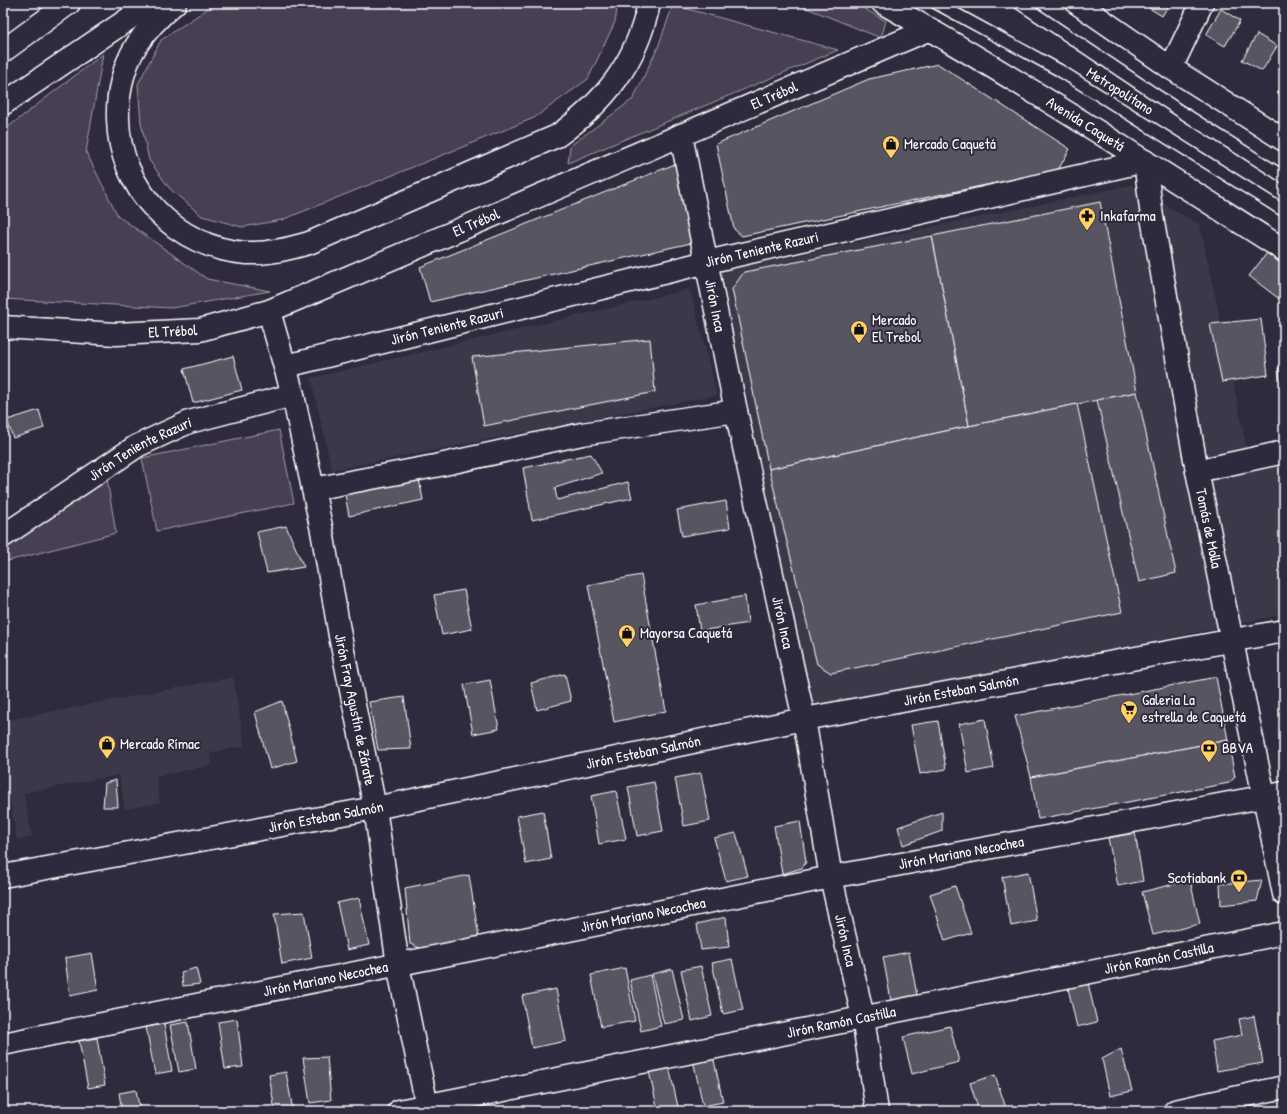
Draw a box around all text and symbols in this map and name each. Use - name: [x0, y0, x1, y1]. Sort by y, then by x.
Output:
- street label: Metropolitano: [1083, 62, 1158, 120]
- street label: El Trébol: [747, 76, 801, 114]
- street label: Avenida Caquetá: [1043, 91, 1129, 156]
- place label: Mercado Caquetá: [904, 133, 996, 154]
- shop icon: Mercado Caquetá: [881, 134, 901, 159]
- street label: El Trébol: [449, 203, 503, 241]
- place label: Inkafarma: [1100, 205, 1156, 226]
- pharmacy icon: Inkafarma: [1077, 206, 1097, 231]
- street label: Jirón Teniente Razuri: [703, 226, 821, 272]
- street label: Jirón Inca: [700, 277, 731, 334]
- street label: Jirón Teniente Razuri: [388, 302, 506, 350]
- place label: Mercado El Trebol: [872, 309, 921, 347]
- street label: El Trébol: [148, 319, 198, 342]
- shop icon: Mercado El Trebol: [849, 319, 869, 344]
- street label: Jirón Teniente Razuri: [84, 411, 194, 486]
- street label: Tomás de Molla: [1191, 486, 1228, 570]
- street label: Jirón Inca: [767, 594, 799, 651]
- place label: Mayorsa Caquetá: [640, 622, 732, 643]
- shop icon: Mayorsa Caquetá: [617, 623, 637, 648]
- street label: Jirón Fray Agustín de Zárate: [330, 632, 381, 787]
- street label: Jirón Esteban Salmón: [902, 669, 1020, 711]
- place label: Galeria La estrella de Caquetá: [1142, 689, 1246, 727]
- supermarket icon: Galeria La estrella de Caquetá: [1119, 699, 1139, 724]
- street label: Jirón Esteban Salmón: [584, 730, 703, 774]
- place label: Mercado Rímac: [120, 733, 200, 754]
- shop icon: Mercado Rímac: [97, 734, 117, 759]
- place label: BBVA: [1222, 737, 1254, 758]
- bank icon: BBVA: [1199, 738, 1219, 763]
- street label: Jirón Esteban Salmón: [266, 796, 385, 837]
- street label: Jirón Mariano Necochea: [897, 830, 1025, 874]
- place label: Scotiabank: [1168, 867, 1226, 888]
- bank icon: Scotiabank: [1229, 868, 1249, 893]
- street label: Jirón Mariano Necochea: [579, 892, 707, 937]
- street label: Jirón Inca: [830, 912, 862, 968]
- street label: Jirón Ramón Castilla: [1102, 936, 1215, 979]
- street label: Jirón Mariano Necochea: [261, 956, 390, 1001]
- street label: Jirón Ramón Castilla: [785, 1000, 898, 1043]

